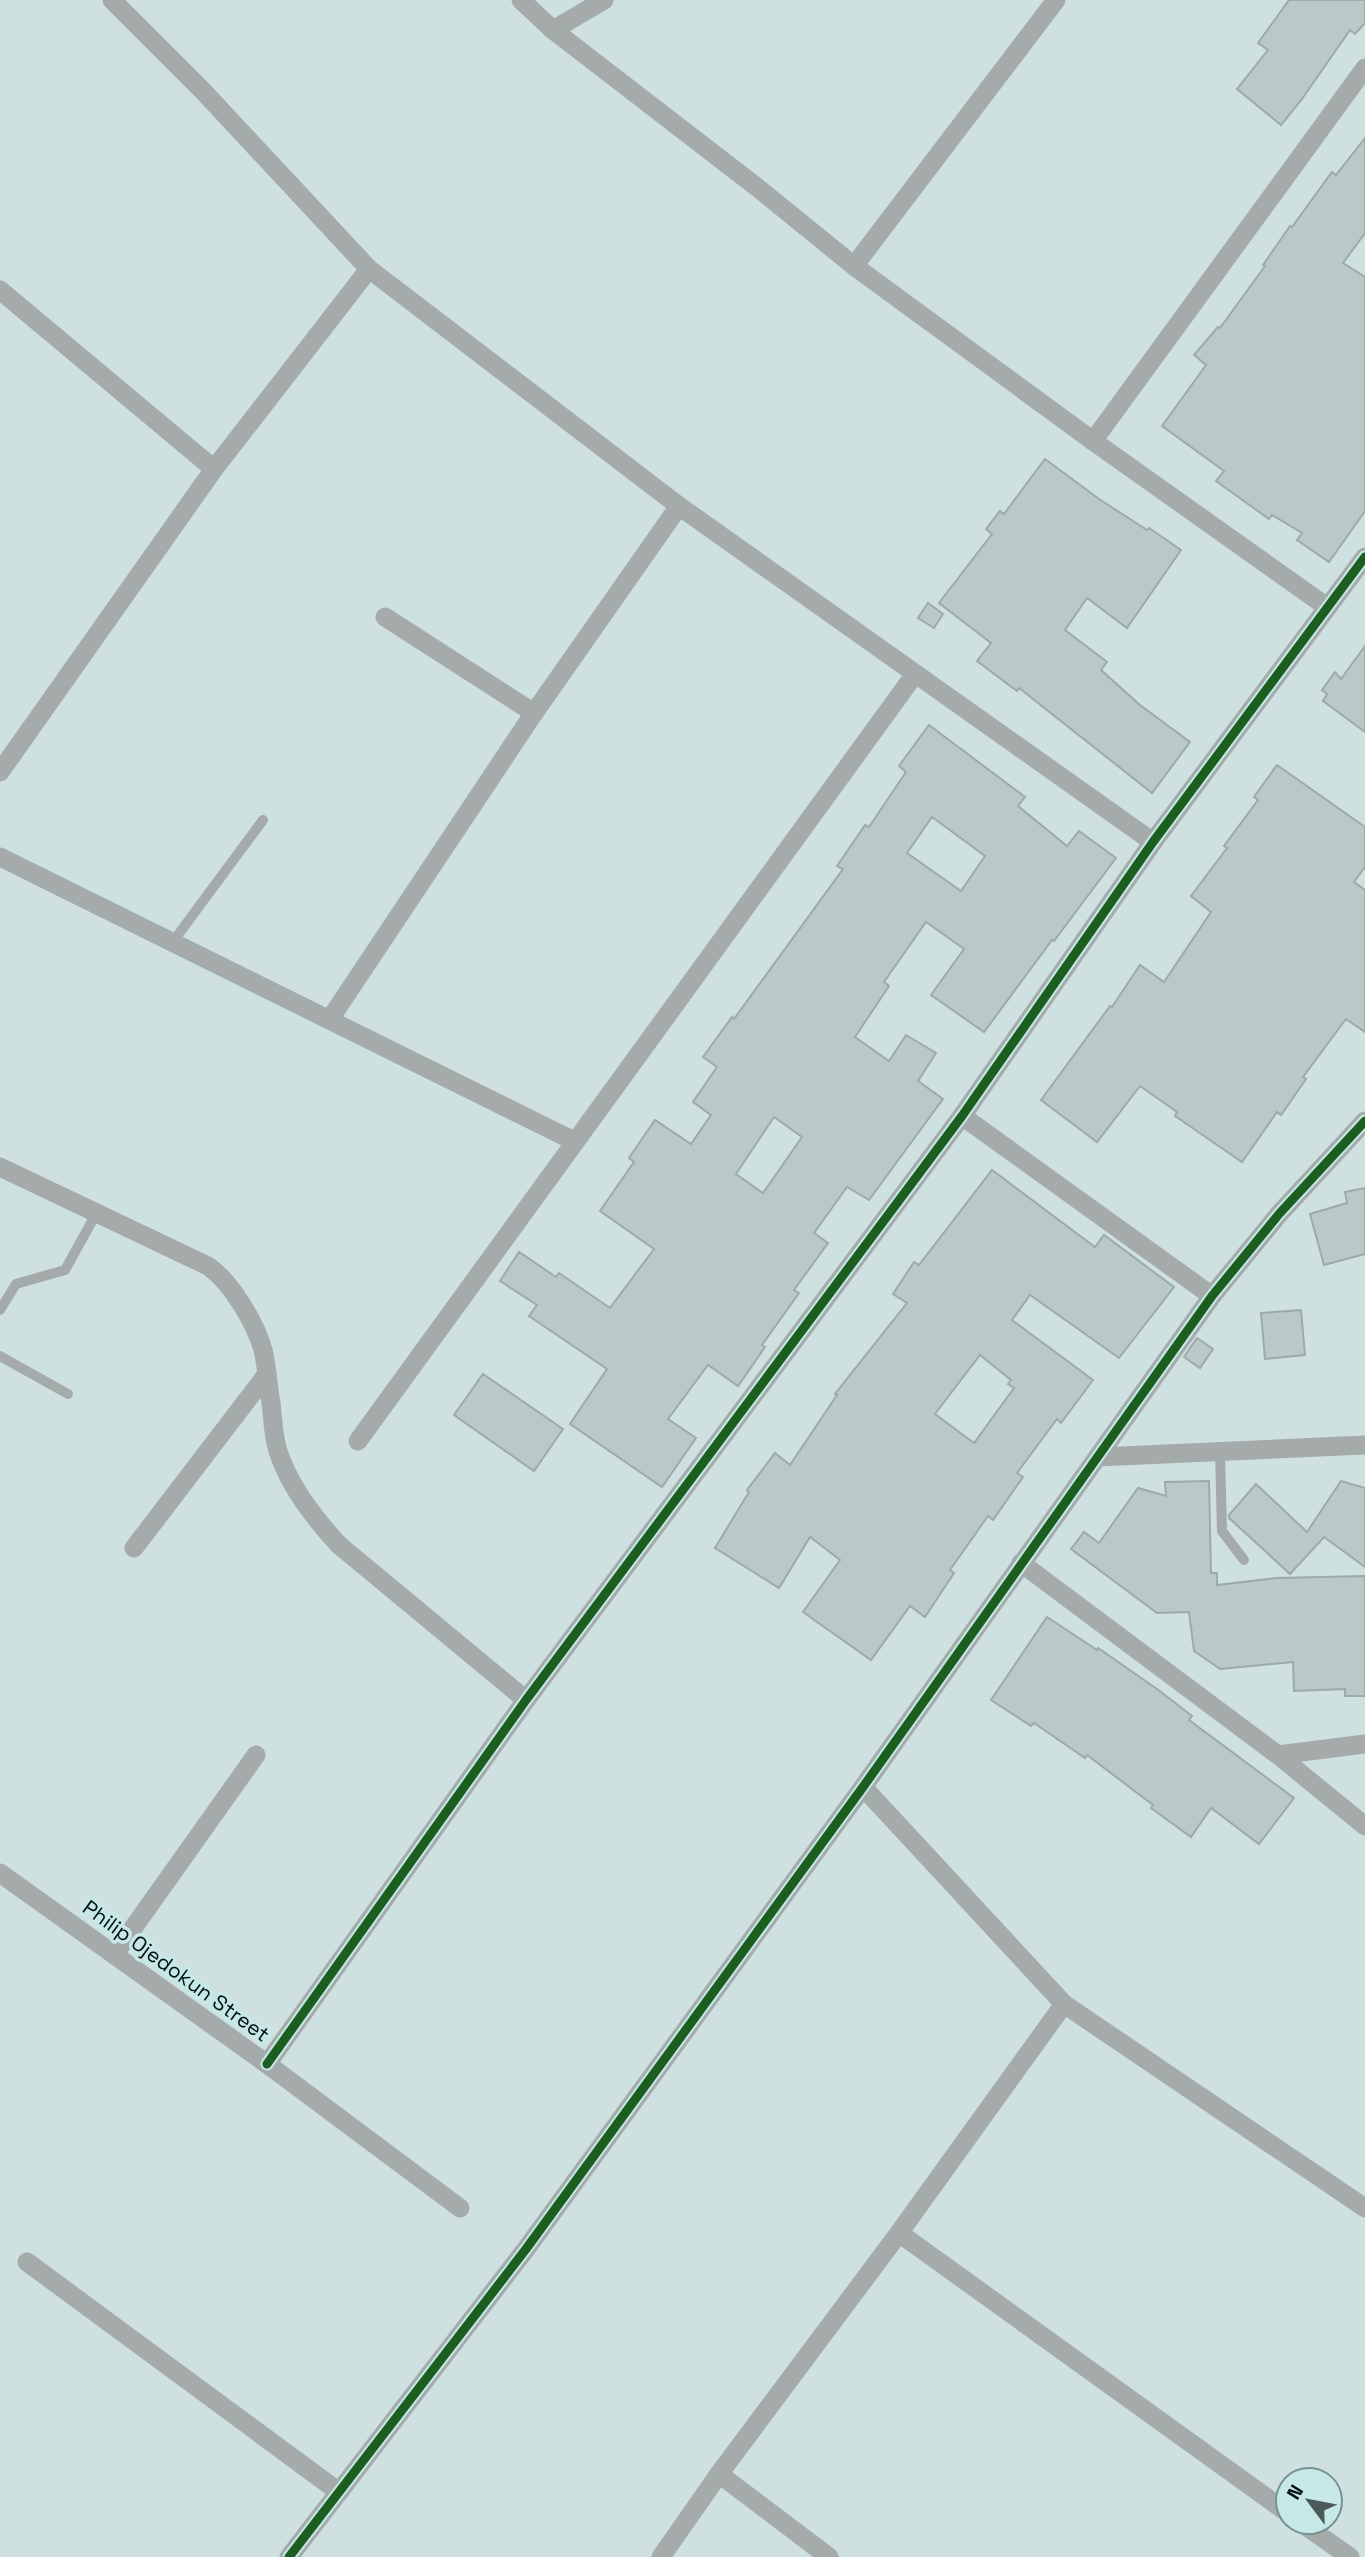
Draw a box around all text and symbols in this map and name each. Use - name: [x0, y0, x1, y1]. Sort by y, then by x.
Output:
- street label: Philip Ojedokun Street: [77, 1894, 275, 2048]
- north arrow: [1274, 2466, 1344, 2536]
- text: N: [1281, 2480, 1309, 2504]

